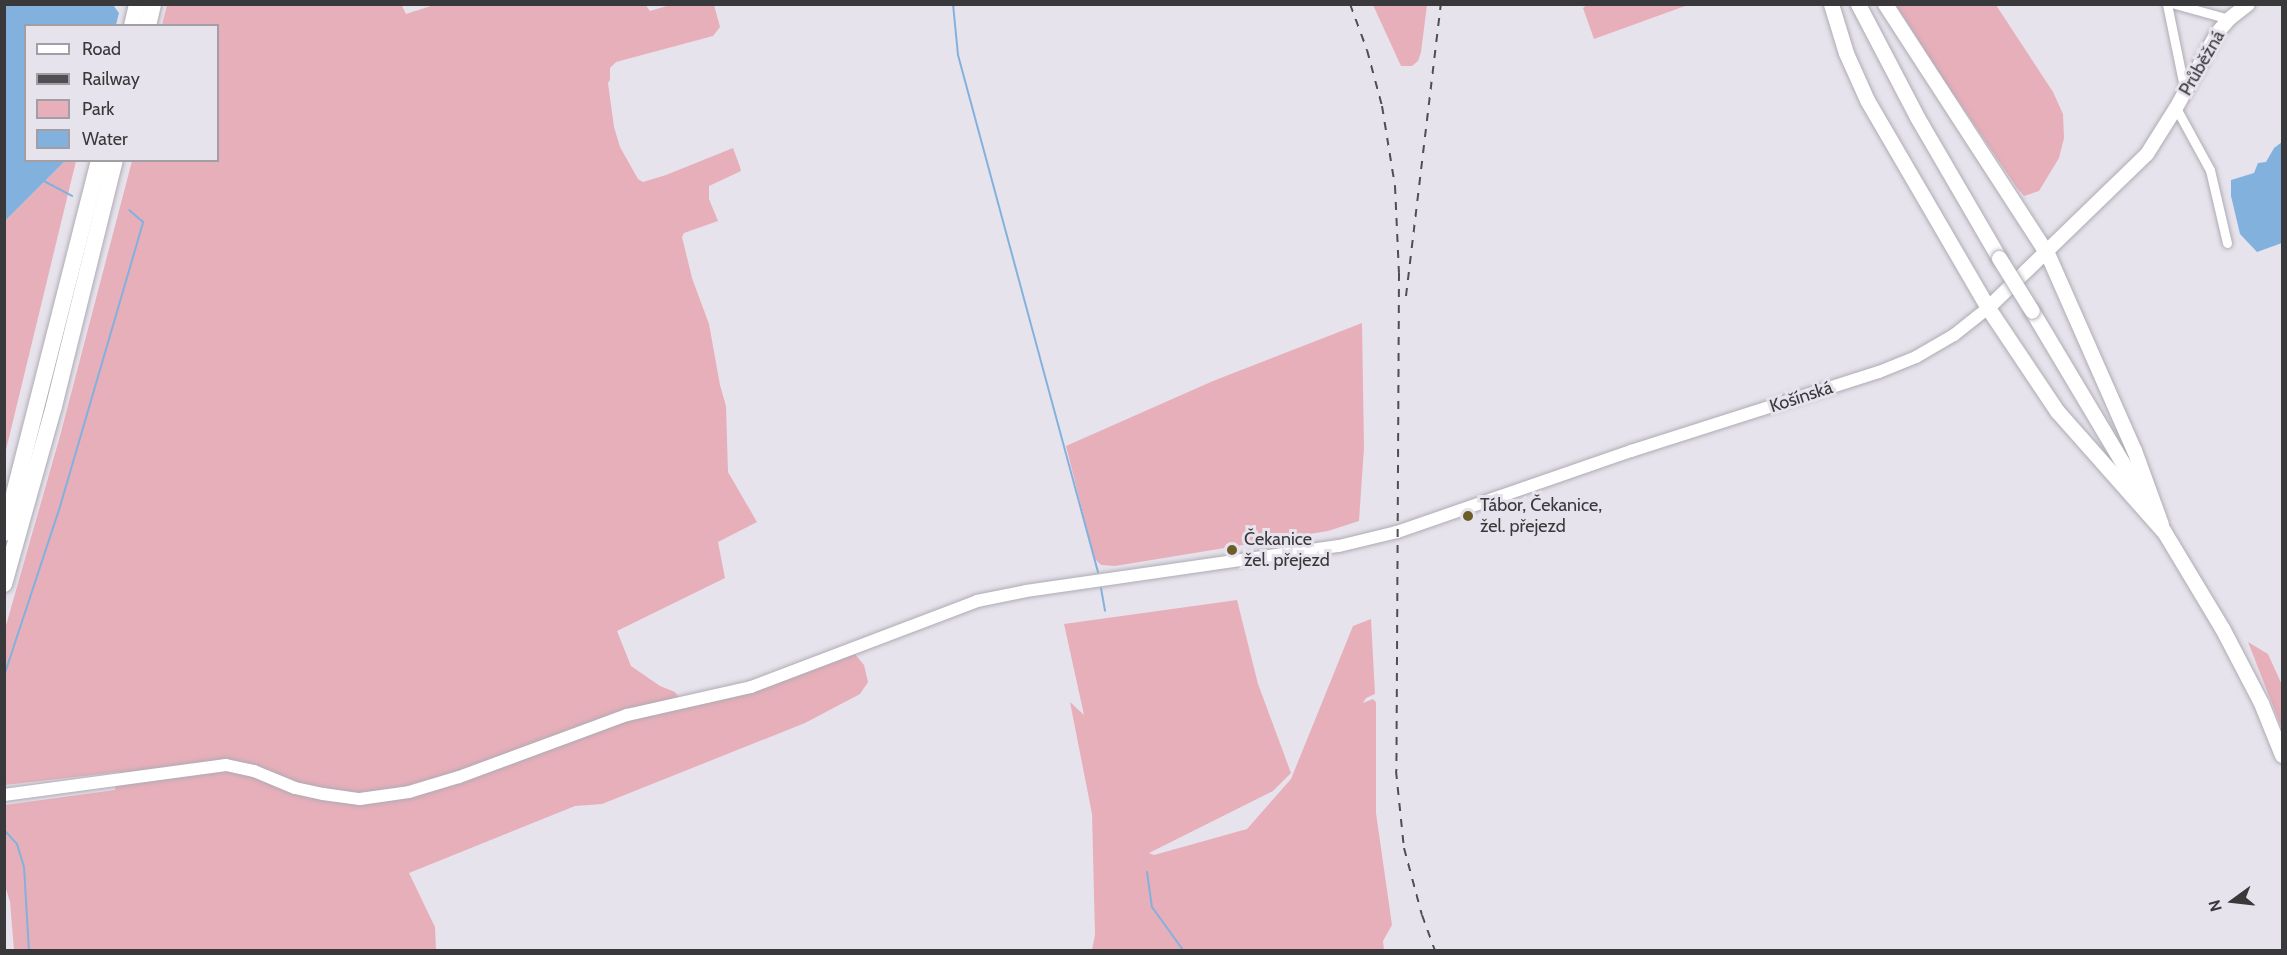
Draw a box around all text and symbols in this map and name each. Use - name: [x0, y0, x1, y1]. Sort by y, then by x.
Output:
- legend: [24, 24, 219, 162]
- street label: Průběžná: [2175, 27, 2229, 99]
- text: Road: [82, 38, 121, 60]
- text: Railway: [82, 68, 140, 90]
- text: Park: [82, 98, 114, 120]
- text: Water: [82, 128, 128, 150]
- street label: Košínská: [1767, 377, 1835, 417]
- place label: Tábor, Čekanice, žel. přejezd: [1480, 495, 1602, 538]
- marker: Tábor, Čekanice, žel. přejezd: [1461, 509, 1475, 523]
- place label: Čekanice žel. přejezd: [1244, 529, 1330, 572]
- marker: Čekanice žel. přejezd: [1225, 543, 1239, 557]
- north arrow: [2203, 871, 2263, 931]
- text: N: [2204, 898, 2226, 914]

